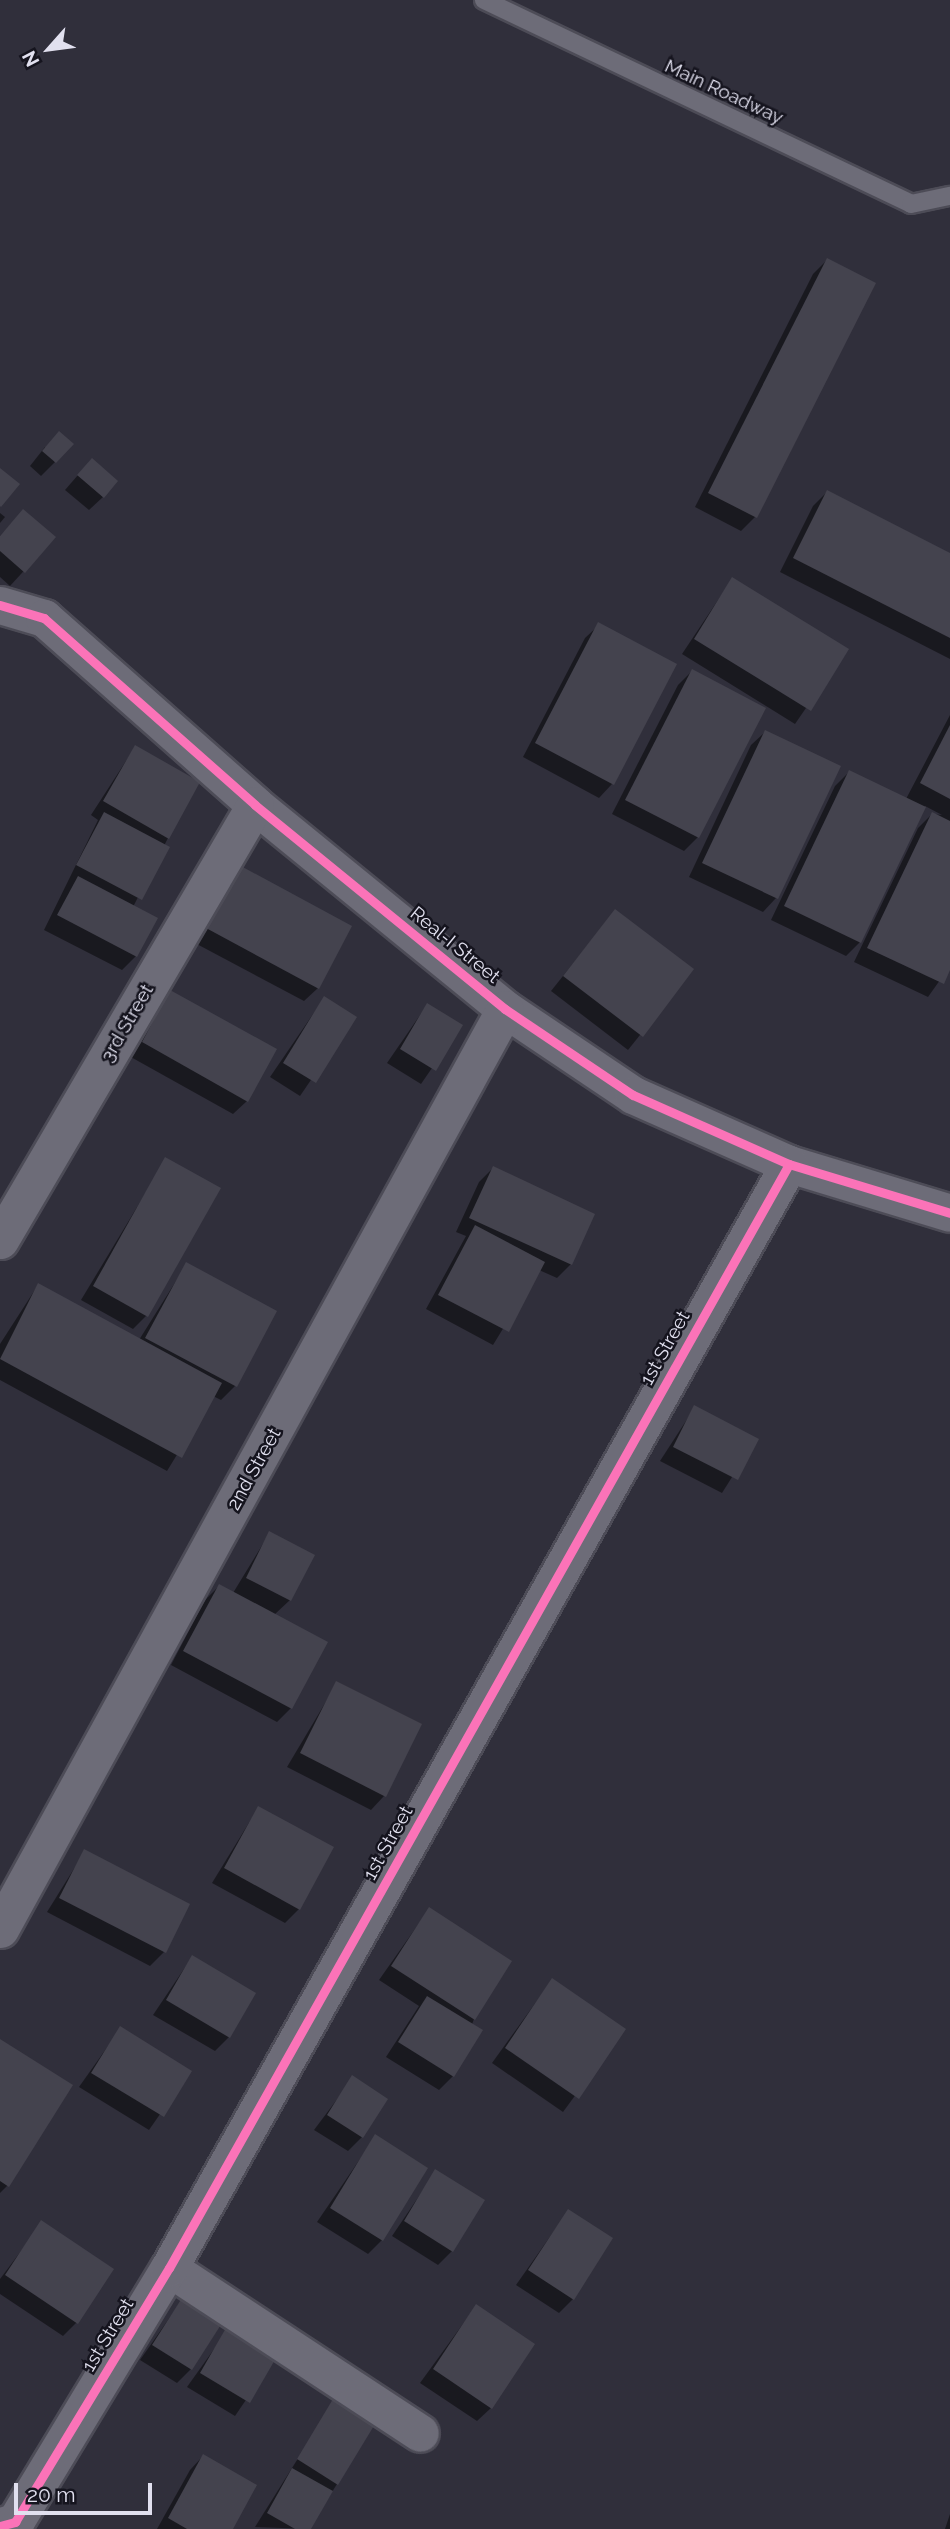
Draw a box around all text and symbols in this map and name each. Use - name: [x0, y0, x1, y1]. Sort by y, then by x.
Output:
- north arrow: [14, 14, 84, 84]
- text: N: [17, 47, 44, 70]
- street label: Main Roadway: [661, 55, 787, 129]
- street label: Real-I Street: [406, 902, 504, 988]
- street label: 3rd Street: [96, 980, 158, 1066]
- street label: 1st Street: [635, 1307, 695, 1389]
- street label: 2nd Street: [222, 1424, 286, 1514]
- street label: 1st Street: [358, 1802, 418, 1884]
- street label: 1st Street: [77, 2294, 139, 2376]
- scale bar: [18, 2470, 156, 2514]
- text: 20 m: [27, 2482, 75, 2507]

